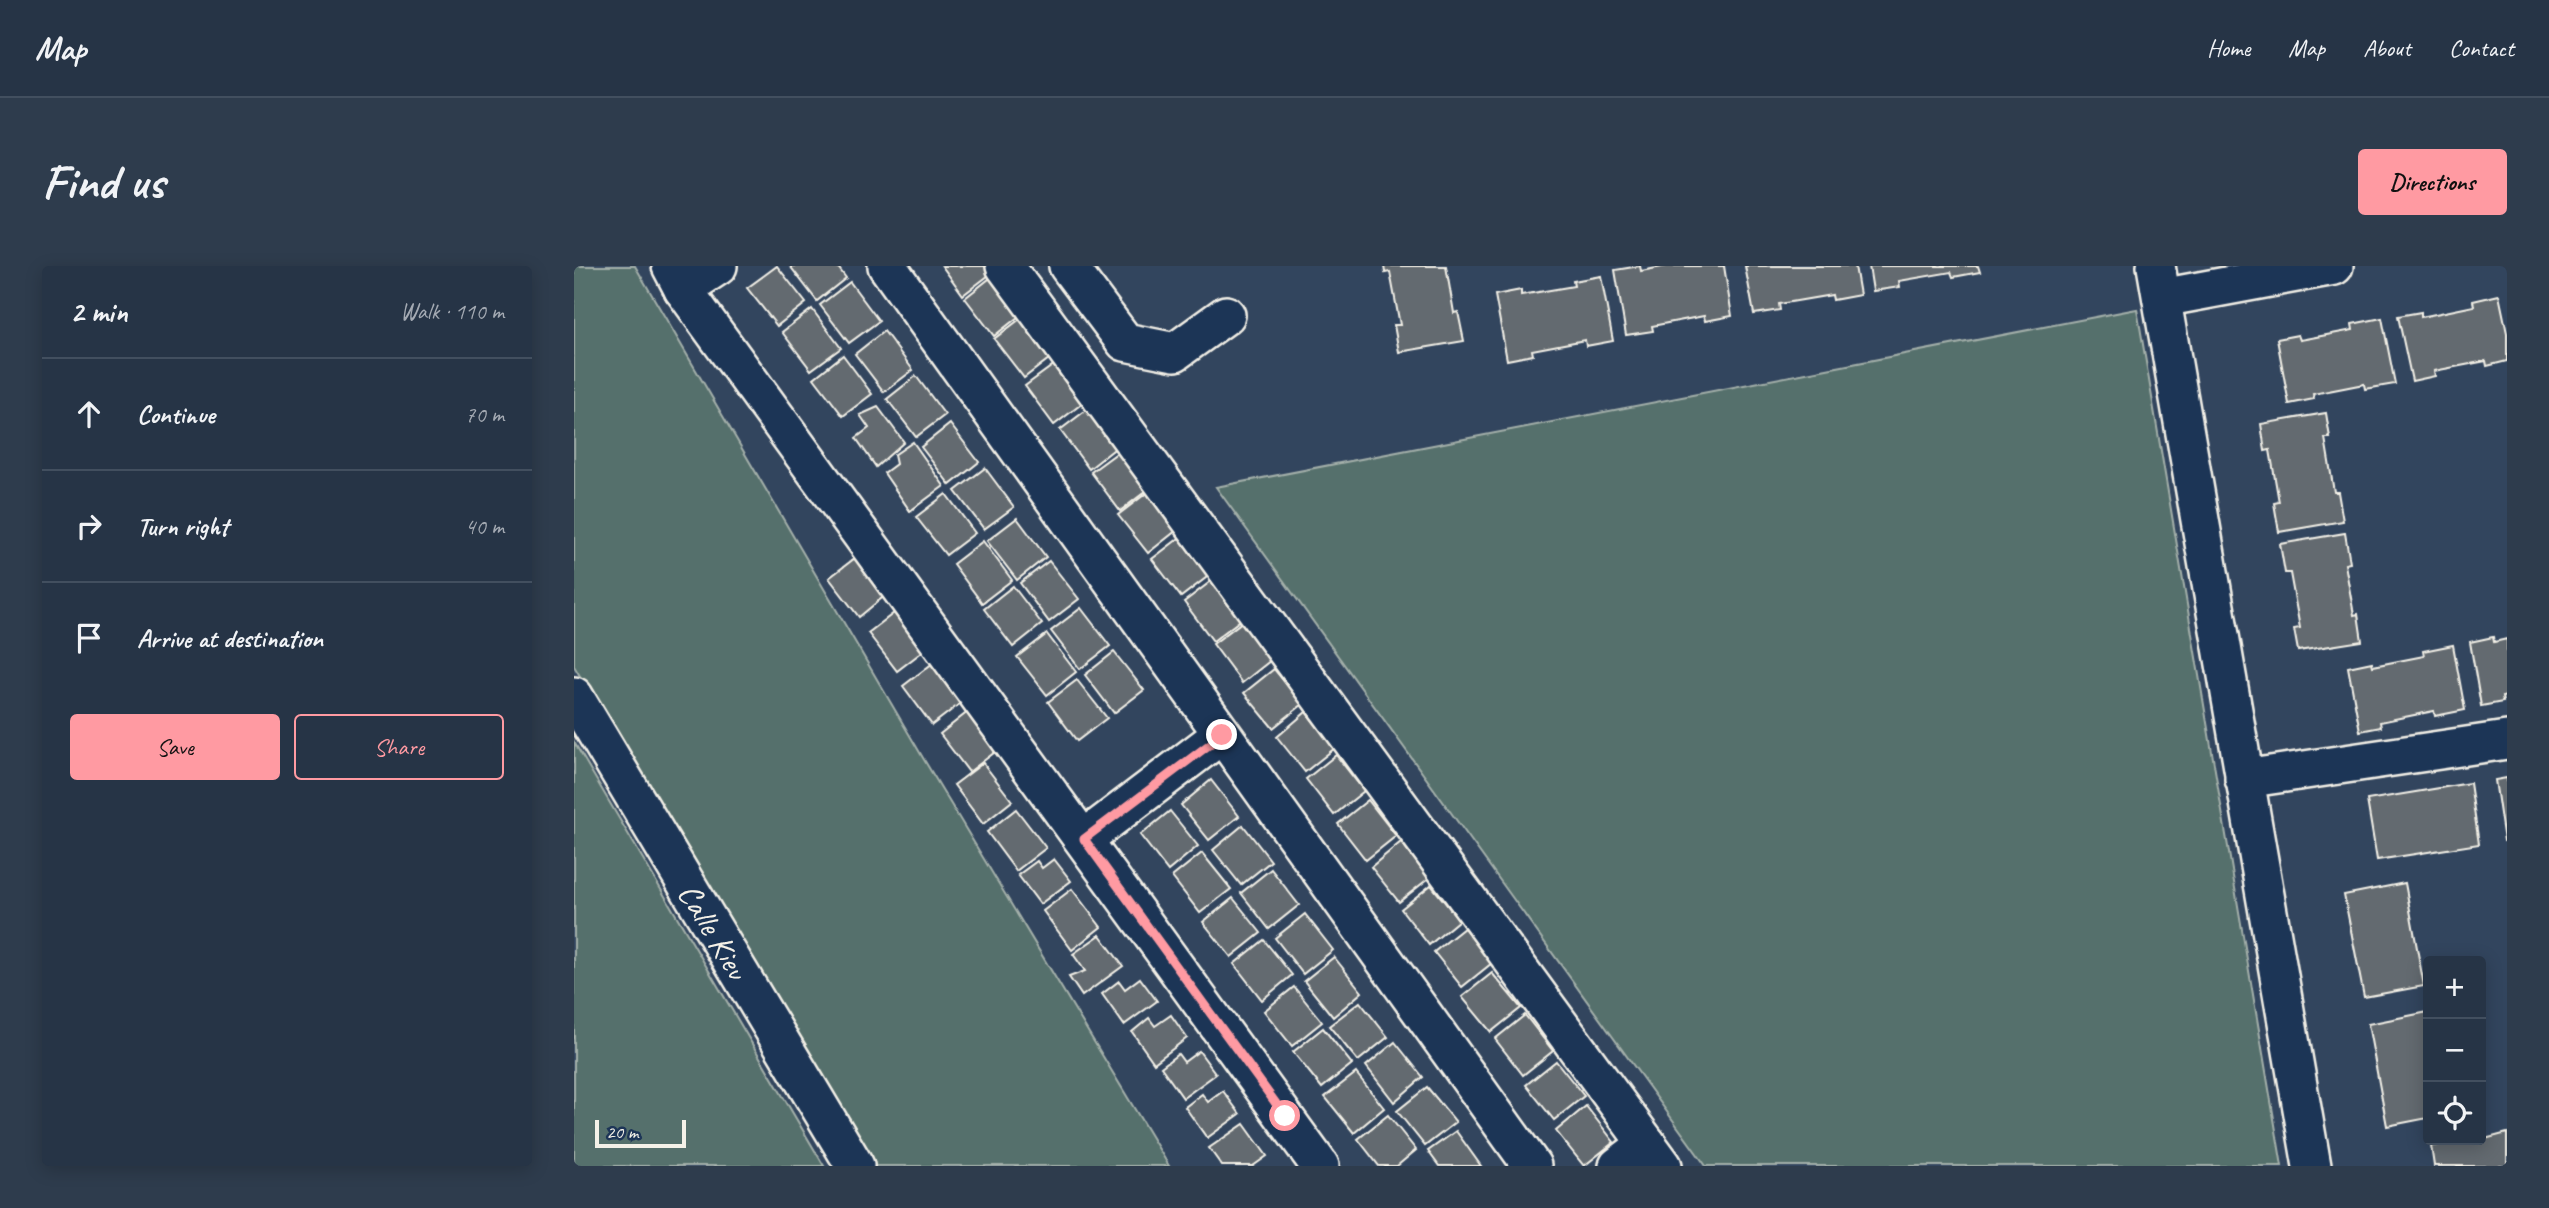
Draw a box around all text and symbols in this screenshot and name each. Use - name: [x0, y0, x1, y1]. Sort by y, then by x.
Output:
- text: Map: [35, 27, 86, 69]
- text: Home: [2207, 33, 2250, 63]
- text: Map: [2288, 33, 2325, 63]
- text: About: [2363, 33, 2411, 63]
- text: Contact: [2449, 33, 2514, 63]
- button: Directions: [2358, 149, 2507, 215]
- text: Find us: [42, 151, 164, 213]
- text: 2 min: [70, 293, 127, 331]
- text: Walk · 110 m: [400, 297, 504, 326]
- icon: ahead: [70, 395, 108, 433]
- text: Continue: [137, 398, 215, 431]
- text: 70 m: [465, 400, 504, 429]
- icon: right: [70, 507, 108, 545]
- text: Turn right: [137, 510, 228, 543]
- text: 40 m: [465, 512, 504, 541]
- icon: arrive: [70, 619, 108, 657]
- text: Arrive at destination: [137, 622, 323, 655]
- button: Save: [70, 714, 280, 780]
- button: Share: [294, 714, 504, 780]
- route end: [1206, 719, 1237, 750]
- street label: Calle Kiev: [669, 875, 760, 989]
- map controls: [2423, 956, 2486, 1145]
- button: +: [2423, 956, 2486, 1019]
- button: −: [2423, 1019, 2486, 1082]
- button: locate: [2423, 1082, 2486, 1145]
- route start: [1269, 1100, 1300, 1131]
- scale bar: [595, 1117, 686, 1149]
- text: 20 m: [606, 1120, 638, 1144]

